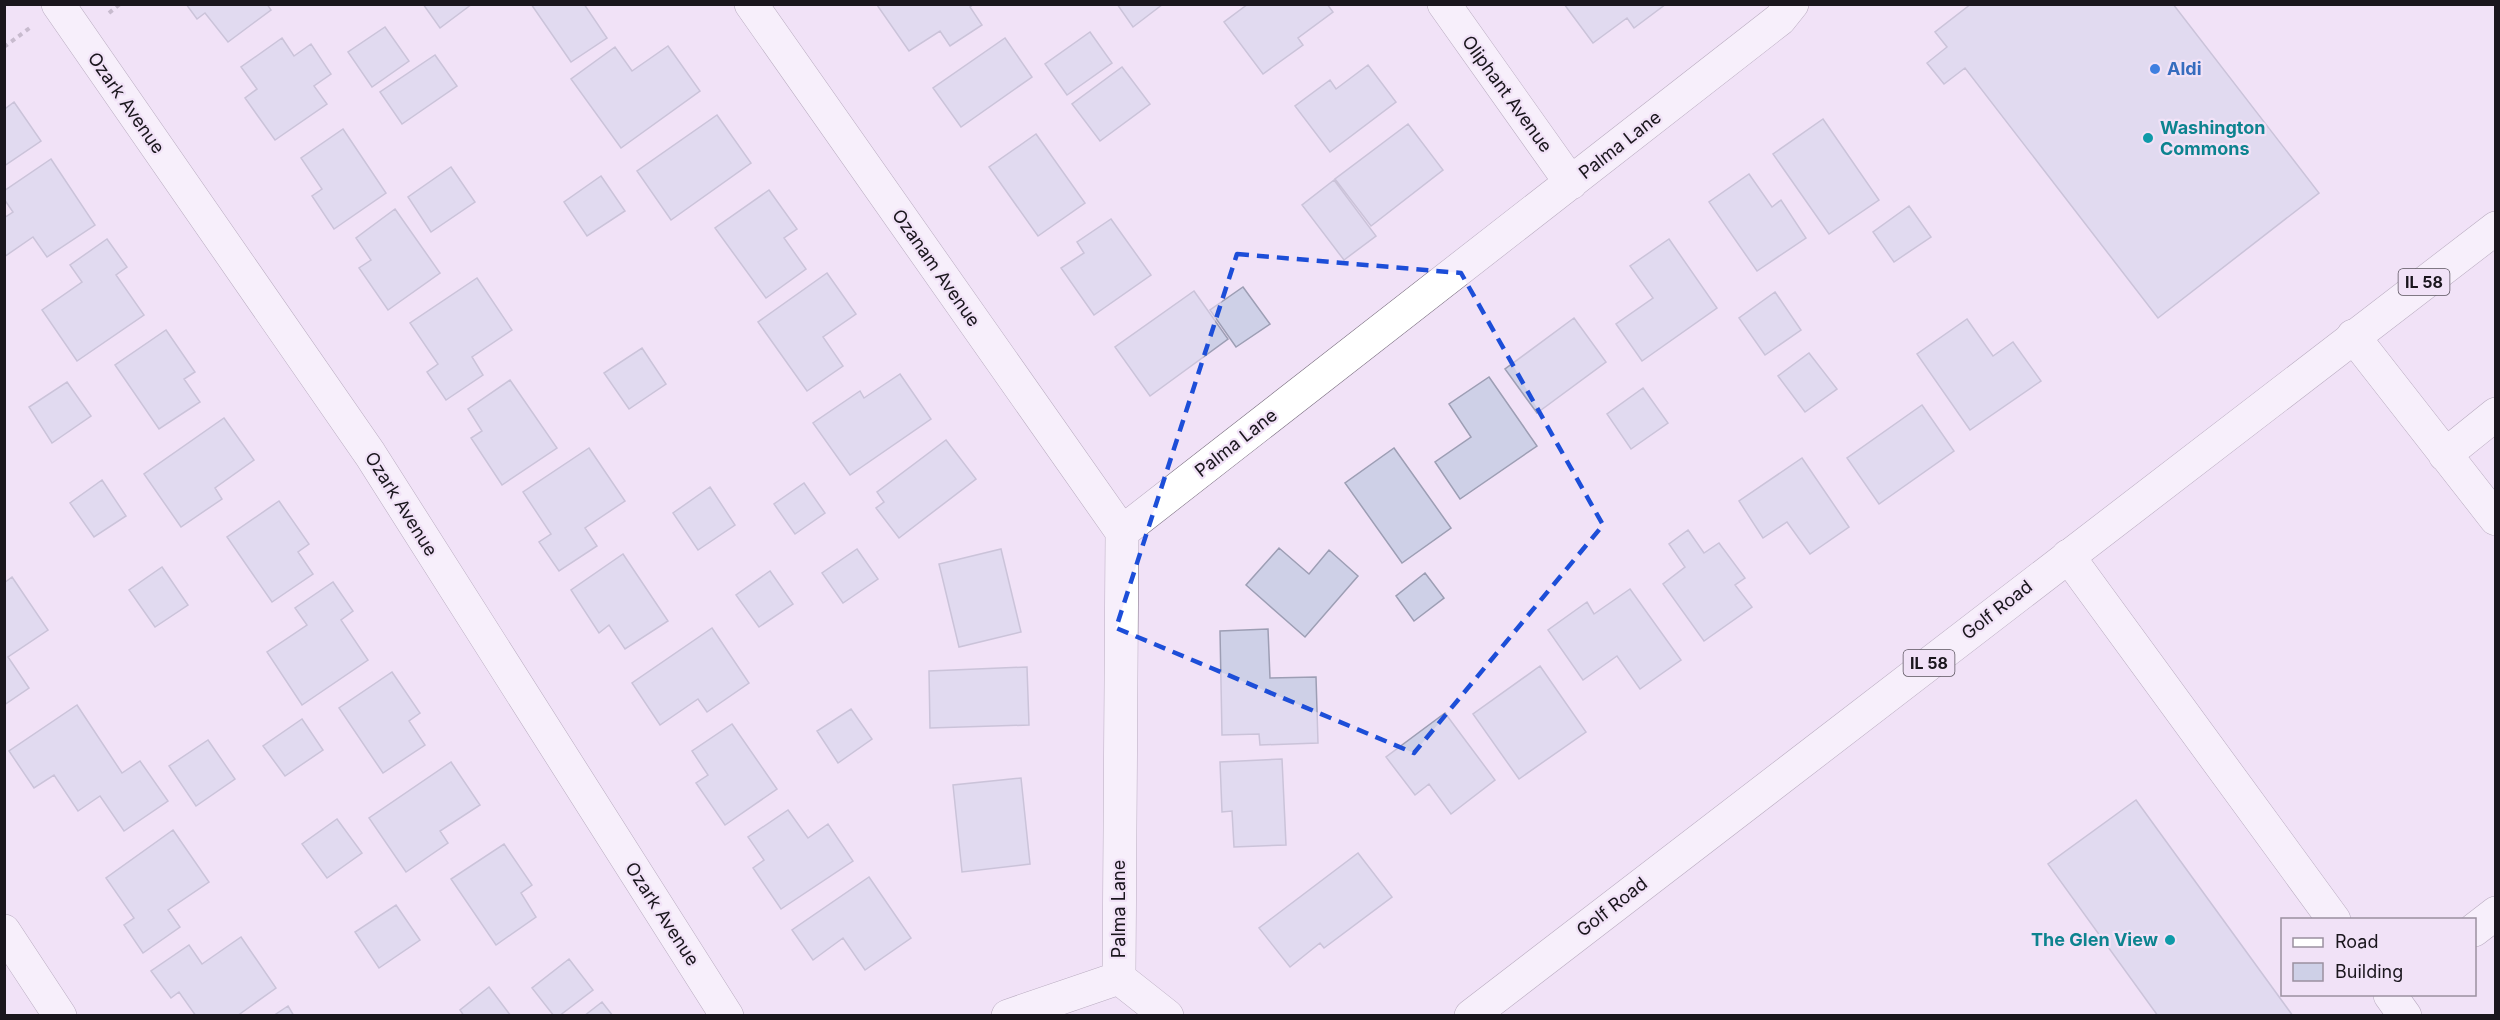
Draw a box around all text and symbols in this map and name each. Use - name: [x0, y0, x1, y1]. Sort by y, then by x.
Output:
- street label: Oliphant Avenue: [1458, 31, 1557, 156]
- street label: Ozark Avenue: [84, 48, 169, 157]
- place label: Aldi: [2167, 58, 2202, 79]
- marker: Aldi: [2148, 62, 2162, 76]
- street label: Palma Lane: [1574, 106, 1665, 183]
- place label: Washington Commons: [2160, 117, 2266, 159]
- marker: Washington Commons: [2141, 131, 2155, 145]
- street label: Ozanam Avenue: [888, 205, 985, 331]
- road number: IL 58: [2398, 269, 2450, 295]
- street label: Palma Lane: [1190, 404, 1281, 481]
- street label: Ozark Avenue: [361, 448, 442, 560]
- street label: Golf Road: [1957, 576, 2036, 644]
- road number: IL 58: [1904, 650, 1954, 676]
- street label: Ozark Avenue: [621, 858, 704, 969]
- street label: Palma Lane: [1108, 860, 1129, 958]
- street label: Golf Road: [1572, 873, 1651, 941]
- legend: [2281, 918, 2476, 996]
- place label: The Glen View: [2031, 929, 2159, 950]
- text: Road: [2335, 931, 2378, 952]
- marker: The Glen View: [2163, 933, 2177, 947]
- text: Building: [2335, 961, 2403, 982]

